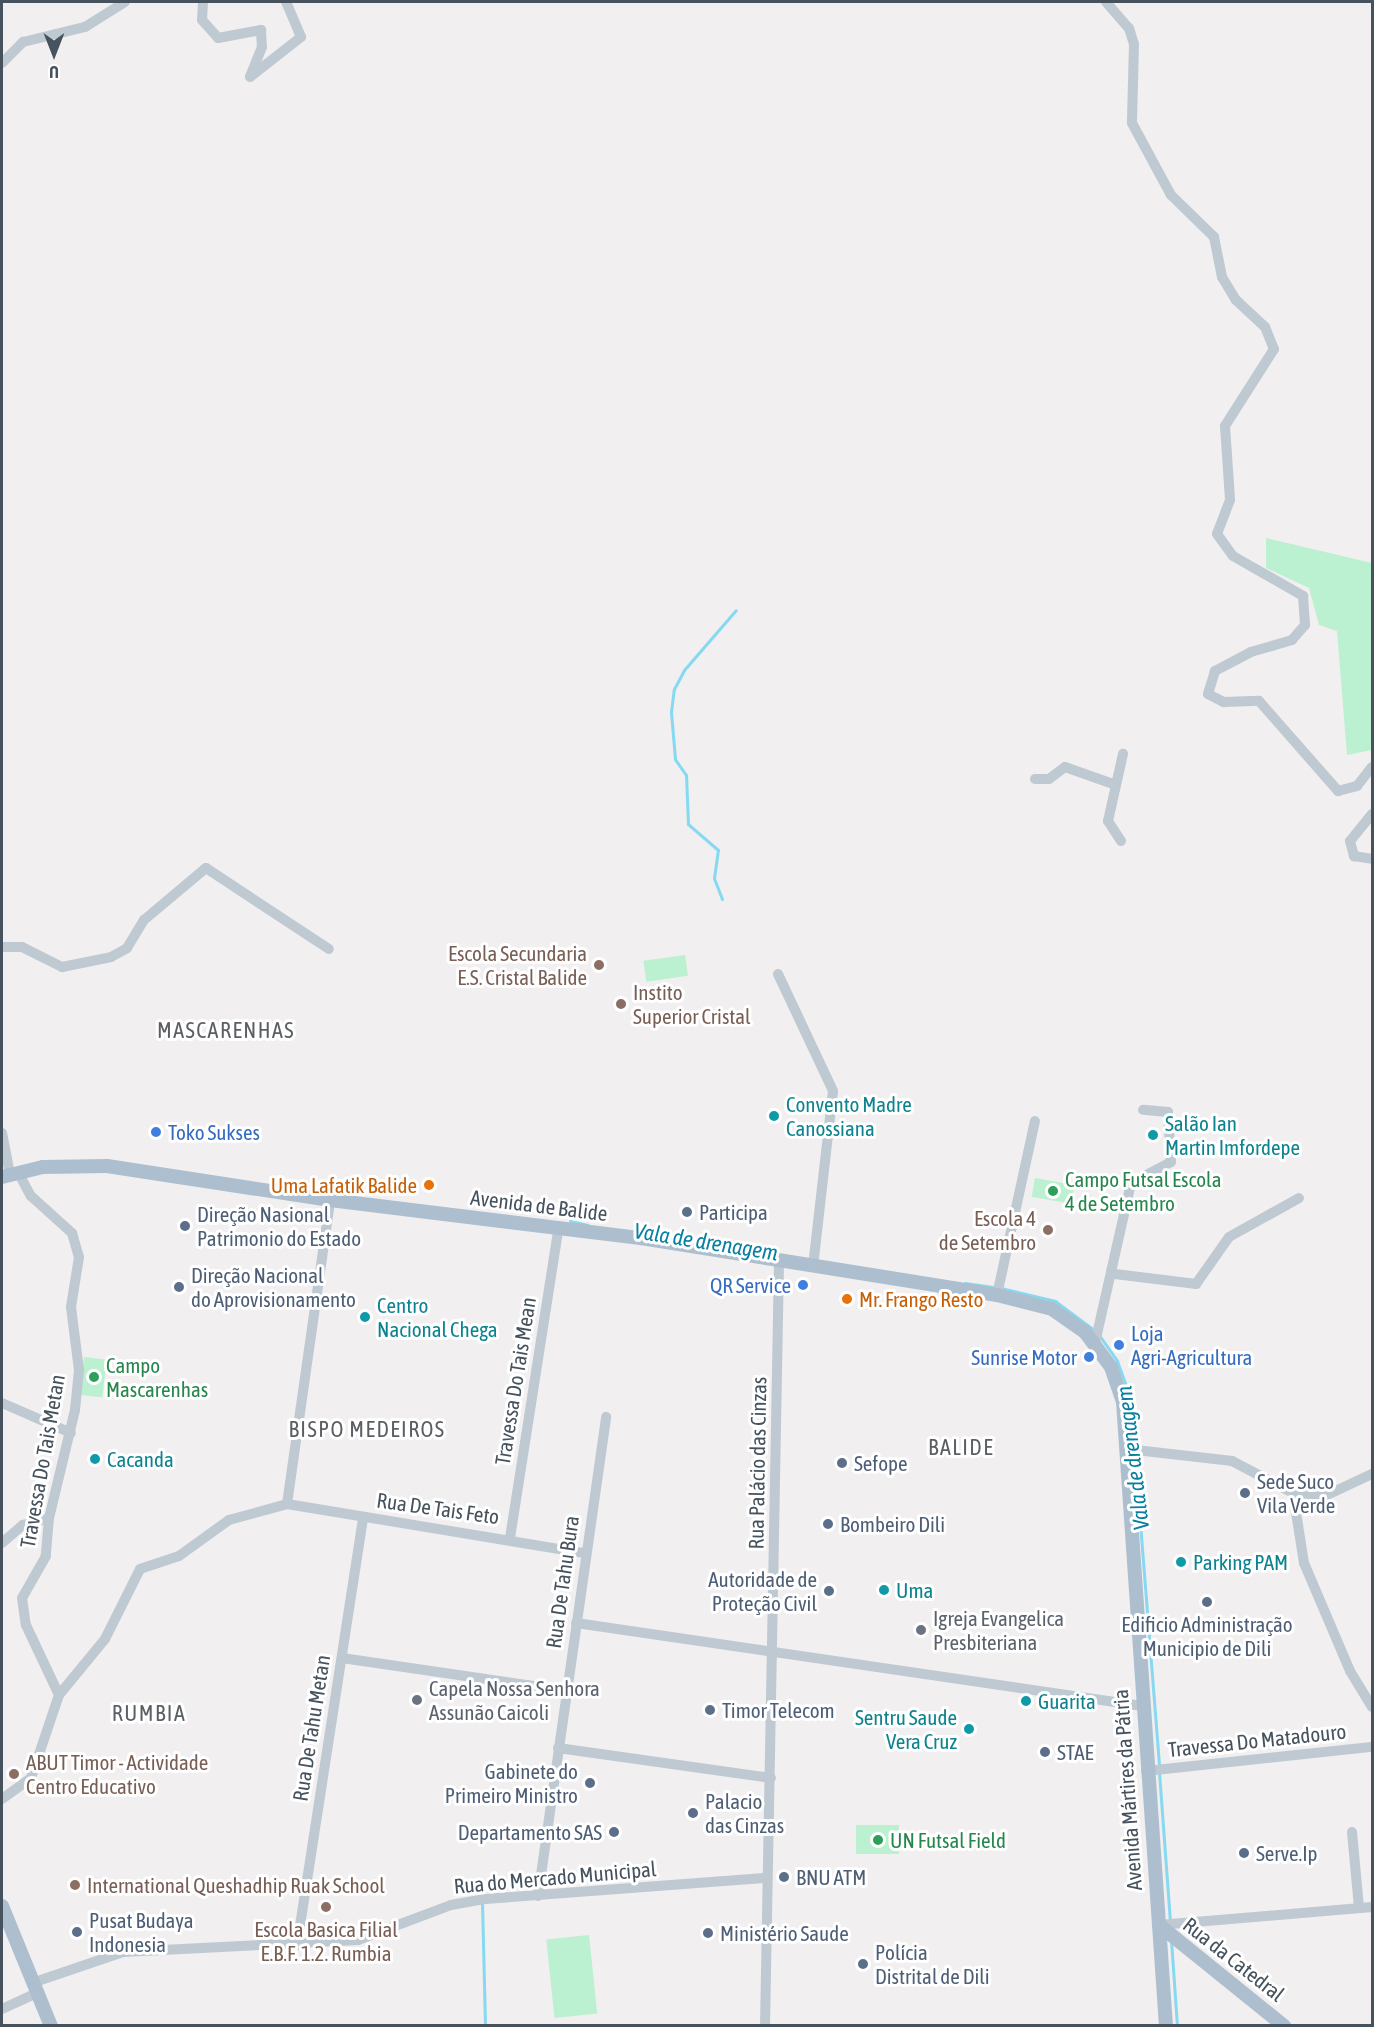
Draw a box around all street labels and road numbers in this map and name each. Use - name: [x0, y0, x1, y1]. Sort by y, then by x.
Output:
- street label: Avenida de Balide: [469, 1184, 609, 1226]
- street label: Travessa Do Tais Mean: [489, 1295, 541, 1467]
- street label: Travessa Do Tais Metan: [14, 1372, 70, 1550]
- street label: Rua Palácio das Cinzas: [743, 1376, 771, 1550]
- street label: Rua De Tais Feto: [375, 1487, 501, 1529]
- street label: Rua De Tahu Bura: [540, 1514, 584, 1650]
- street label: Rua De Tahu Metan: [287, 1653, 335, 1803]
- street label: Avenida Mártires da Pátria: [1107, 1689, 1147, 1891]
- street label: Travessa Do Matadouro: [1167, 1718, 1347, 1762]
- street label: Rua do Mercado Municipal: [453, 1856, 657, 1898]
- street label: Rua da Catedral: [1178, 1912, 1290, 2006]

